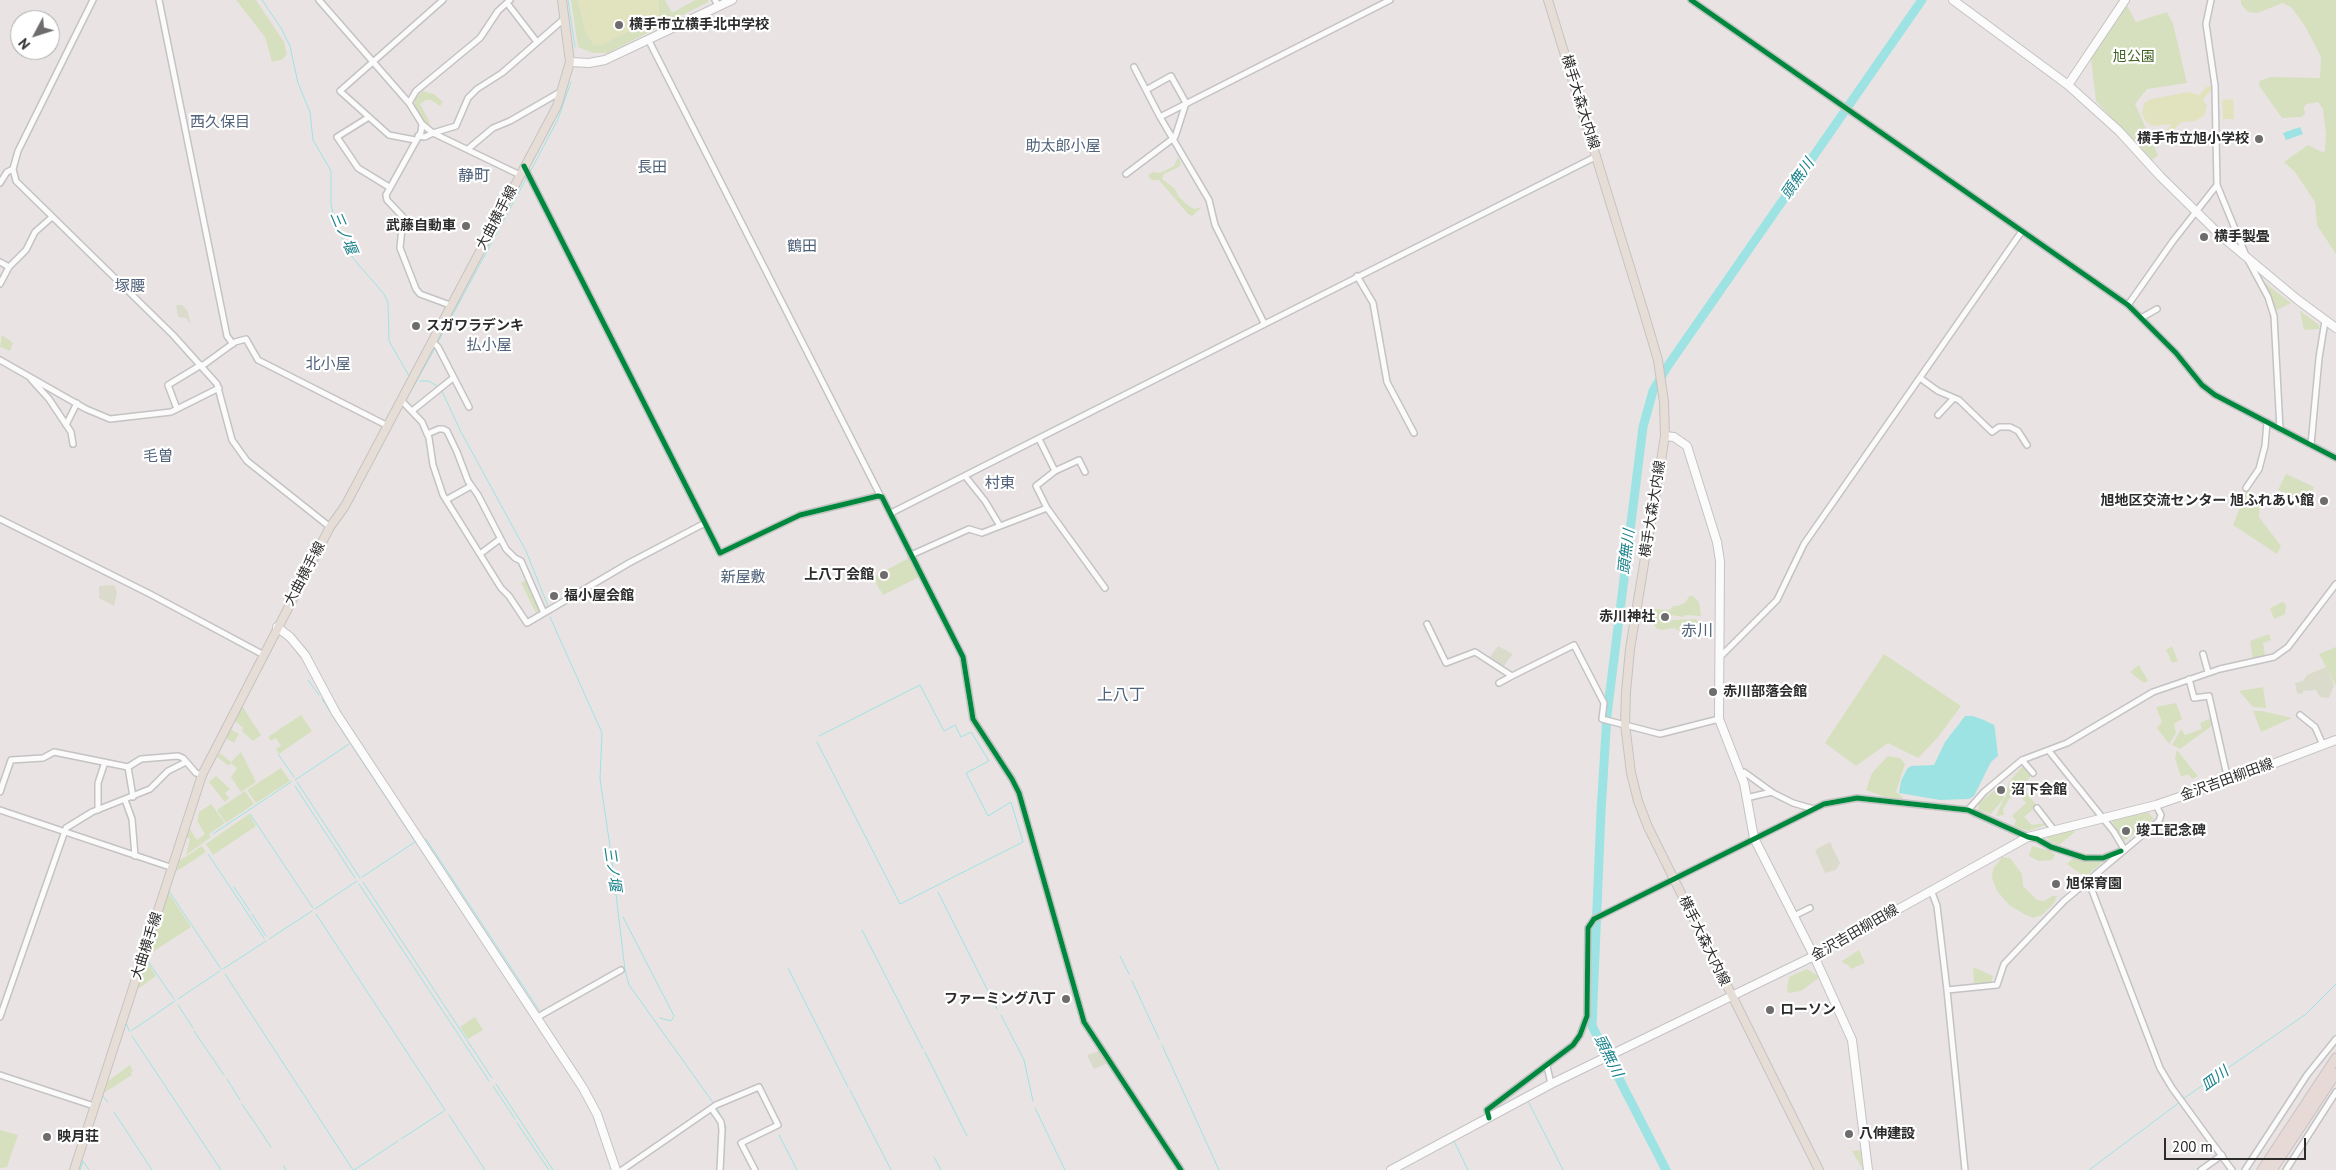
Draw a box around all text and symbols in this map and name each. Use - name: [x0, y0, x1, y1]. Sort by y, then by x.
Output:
- north arrow: [10, 10, 60, 60]
- place label: 横手市立横手北中学校: [629, 17, 769, 33]
- marker: 横手市立横手北中学校: [613, 19, 625, 31]
- text: N: [14, 35, 34, 53]
- park label: 旭公園: [2113, 49, 2155, 65]
- street label: 横手大森大内線: [1558, 53, 1602, 151]
- district label: 西久保目: [190, 114, 250, 132]
- place label: 横手市立旭小学校: [2137, 131, 2249, 147]
- marker: 横手市立旭小学校: [2253, 133, 2265, 145]
- district label: 助太郎小屋: [1026, 138, 1100, 156]
- water label: 頭無川: [1778, 155, 1818, 203]
- district label: 長田: [637, 159, 667, 177]
- district label: 静町: [458, 166, 490, 186]
- street label: 大曲横手線: [473, 183, 521, 253]
- water label: 三ノ堰: [326, 209, 360, 257]
- place label: 武藤自動車: [386, 218, 456, 234]
- marker: 武藤自動車: [460, 220, 472, 232]
- place label: 横手製畳: [2214, 229, 2270, 245]
- marker: 横手製畳: [2198, 231, 2210, 243]
- district label: 鶴田: [787, 238, 817, 256]
- district label: 塚腰: [115, 278, 145, 296]
- place label: スガワラデンキ: [426, 318, 524, 334]
- marker: スガワラデンキ: [410, 320, 422, 332]
- district label: 払小屋: [467, 337, 511, 355]
- district label: 北小屋: [306, 356, 350, 374]
- district label: 毛曽: [143, 448, 173, 466]
- street label: 横手大森大内線: [1637, 459, 1669, 559]
- district label: 村東: [985, 475, 1015, 493]
- place label: 旭地区交流センター 旭ふれあい館: [2100, 493, 2314, 509]
- marker: 旭地区交流センター 旭ふれあい館: [2318, 495, 2330, 507]
- water label: 頭無川: [1615, 529, 1639, 575]
- street label: 大曲横手線: [281, 539, 329, 609]
- place label: 上八丁会館: [804, 567, 874, 583]
- district label: 新屋敷: [721, 569, 765, 587]
- marker: 上八丁会館: [878, 569, 890, 581]
- place label: 福小屋会館: [564, 588, 634, 604]
- marker: 福小屋会館: [548, 590, 560, 602]
- place label: 赤川神社: [1599, 609, 1655, 625]
- marker: 赤川神社: [1659, 611, 1671, 623]
- district label: 赤川: [1681, 621, 1713, 641]
- place label: 赤川部落会館: [1723, 684, 1807, 700]
- district label: 上八丁: [1097, 685, 1145, 705]
- marker: 赤川部落会館: [1707, 686, 1719, 698]
- street label: 金沢吉田柳田線: [2178, 755, 2276, 805]
- place label: 沼下会館: [2011, 782, 2067, 798]
- marker: 沼下会館: [1995, 784, 2007, 796]
- place label: 竣工記念碑: [2136, 823, 2206, 839]
- marker: 竣工記念碑: [2120, 825, 2132, 837]
- water label: 三ノ堰: [600, 845, 624, 893]
- place label: 旭保育園: [2066, 876, 2122, 892]
- marker: 旭保育園: [2050, 878, 2062, 890]
- street label: 横手大森大内線: [1675, 893, 1733, 989]
- street label: 金沢吉田柳田線: [1808, 901, 1902, 965]
- street label: 大曲横手線: [128, 910, 166, 982]
- place label: ファーミング八丁: [944, 991, 1056, 1007]
- marker: ファーミング八丁: [1060, 993, 1072, 1005]
- place label: ローソン: [1780, 1002, 1836, 1018]
- marker: ローソン: [1764, 1004, 1776, 1016]
- water label: 頭無川: [1590, 1032, 1626, 1080]
- water label: 皿川: [2198, 1063, 2232, 1095]
- place label: 八伸建設: [1859, 1126, 1915, 1142]
- marker: 八伸建設: [1843, 1128, 1855, 1140]
- scale bar: [2166, 1128, 2308, 1160]
- place label: 映月荘: [57, 1129, 99, 1145]
- marker: 映月荘: [41, 1131, 53, 1143]
- text: 200 m: [2172, 1137, 2213, 1156]

